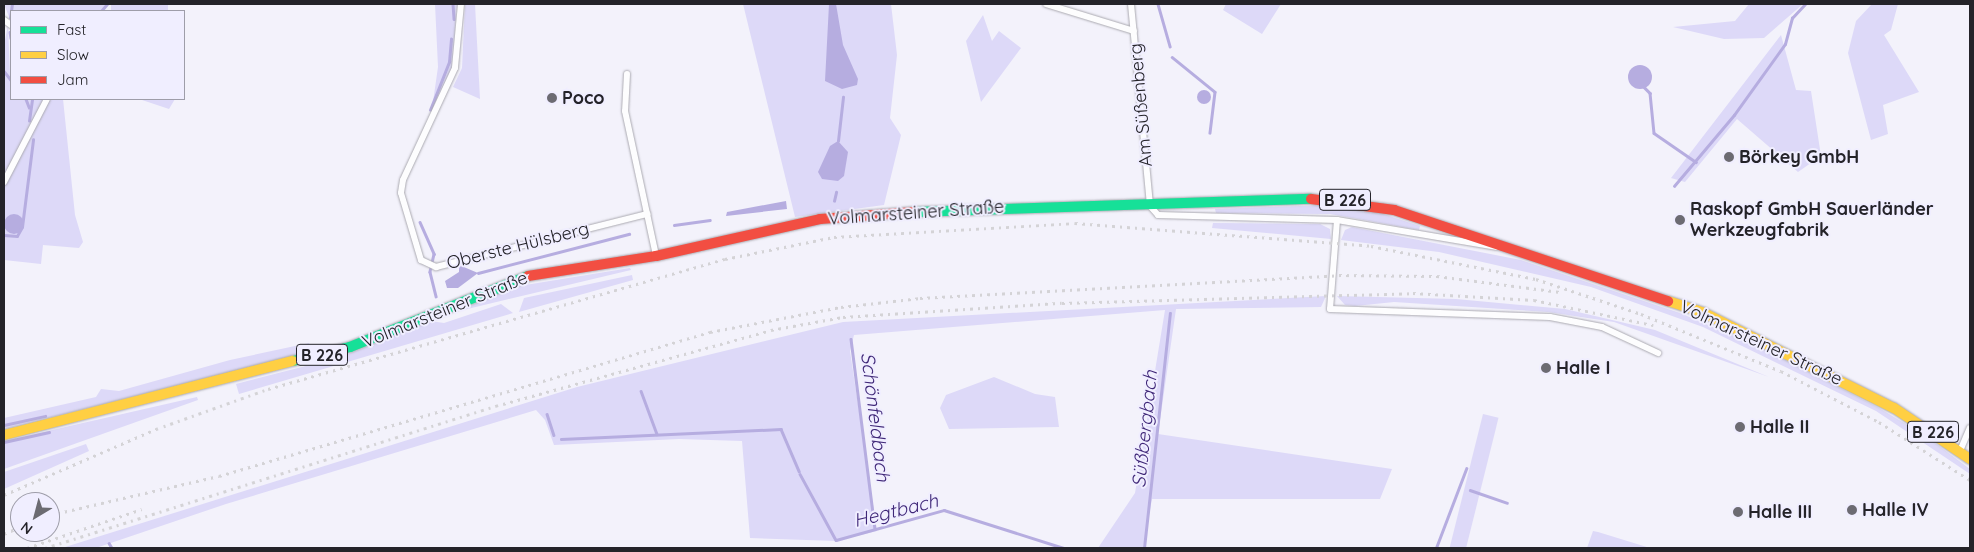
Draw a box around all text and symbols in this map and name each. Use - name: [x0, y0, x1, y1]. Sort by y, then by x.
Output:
- legend: [10, 10, 185, 100]
- text: Fast: [57, 20, 86, 39]
- street label: Am Süßenberg: [1125, 42, 1157, 168]
- text: Slow: [57, 45, 89, 64]
- text: Jam: [57, 70, 88, 89]
- place label: Poco: [562, 87, 604, 109]
- marker: Poco: [546, 92, 558, 104]
- place label: Börkey GmbH: [1739, 146, 1859, 168]
- marker: Börkey GmbH: [1723, 151, 1735, 163]
- road number: B 226: [1319, 186, 1371, 214]
- street label: Volmarsteiner Straße: [827, 196, 1005, 230]
- place label: Raskopf GmbH Sauerländer Werkzeugfabrik: [1690, 199, 1934, 242]
- marker: Raskopf GmbH Sauerländer Werkzeugfabrik: [1674, 214, 1686, 226]
- street label: Oberste Hülsberg: [445, 218, 591, 274]
- street label: Volmarsteiner Straße: [359, 267, 531, 353]
- street label: Volmarsteiner Straße: [1676, 296, 1846, 390]
- road number: B 226: [296, 342, 348, 368]
- water label: Schönfeldbach: [856, 351, 894, 483]
- place label: Halle I: [1556, 357, 1610, 379]
- marker: Halle I: [1540, 362, 1552, 374]
- water label: Süßbergbach: [1128, 369, 1162, 489]
- place label: Halle II: [1750, 416, 1809, 438]
- road number: B 226: [1907, 418, 1959, 446]
- marker: Halle II: [1734, 421, 1746, 433]
- water label: Hegtbach: [851, 490, 941, 532]
- north arrow: [10, 492, 60, 542]
- place label: Halle IV: [1862, 499, 1929, 521]
- place label: Halle III: [1748, 501, 1812, 523]
- marker: Halle IV: [1846, 504, 1858, 516]
- marker: Halle III: [1732, 506, 1744, 518]
- text: N: [17, 518, 36, 538]

